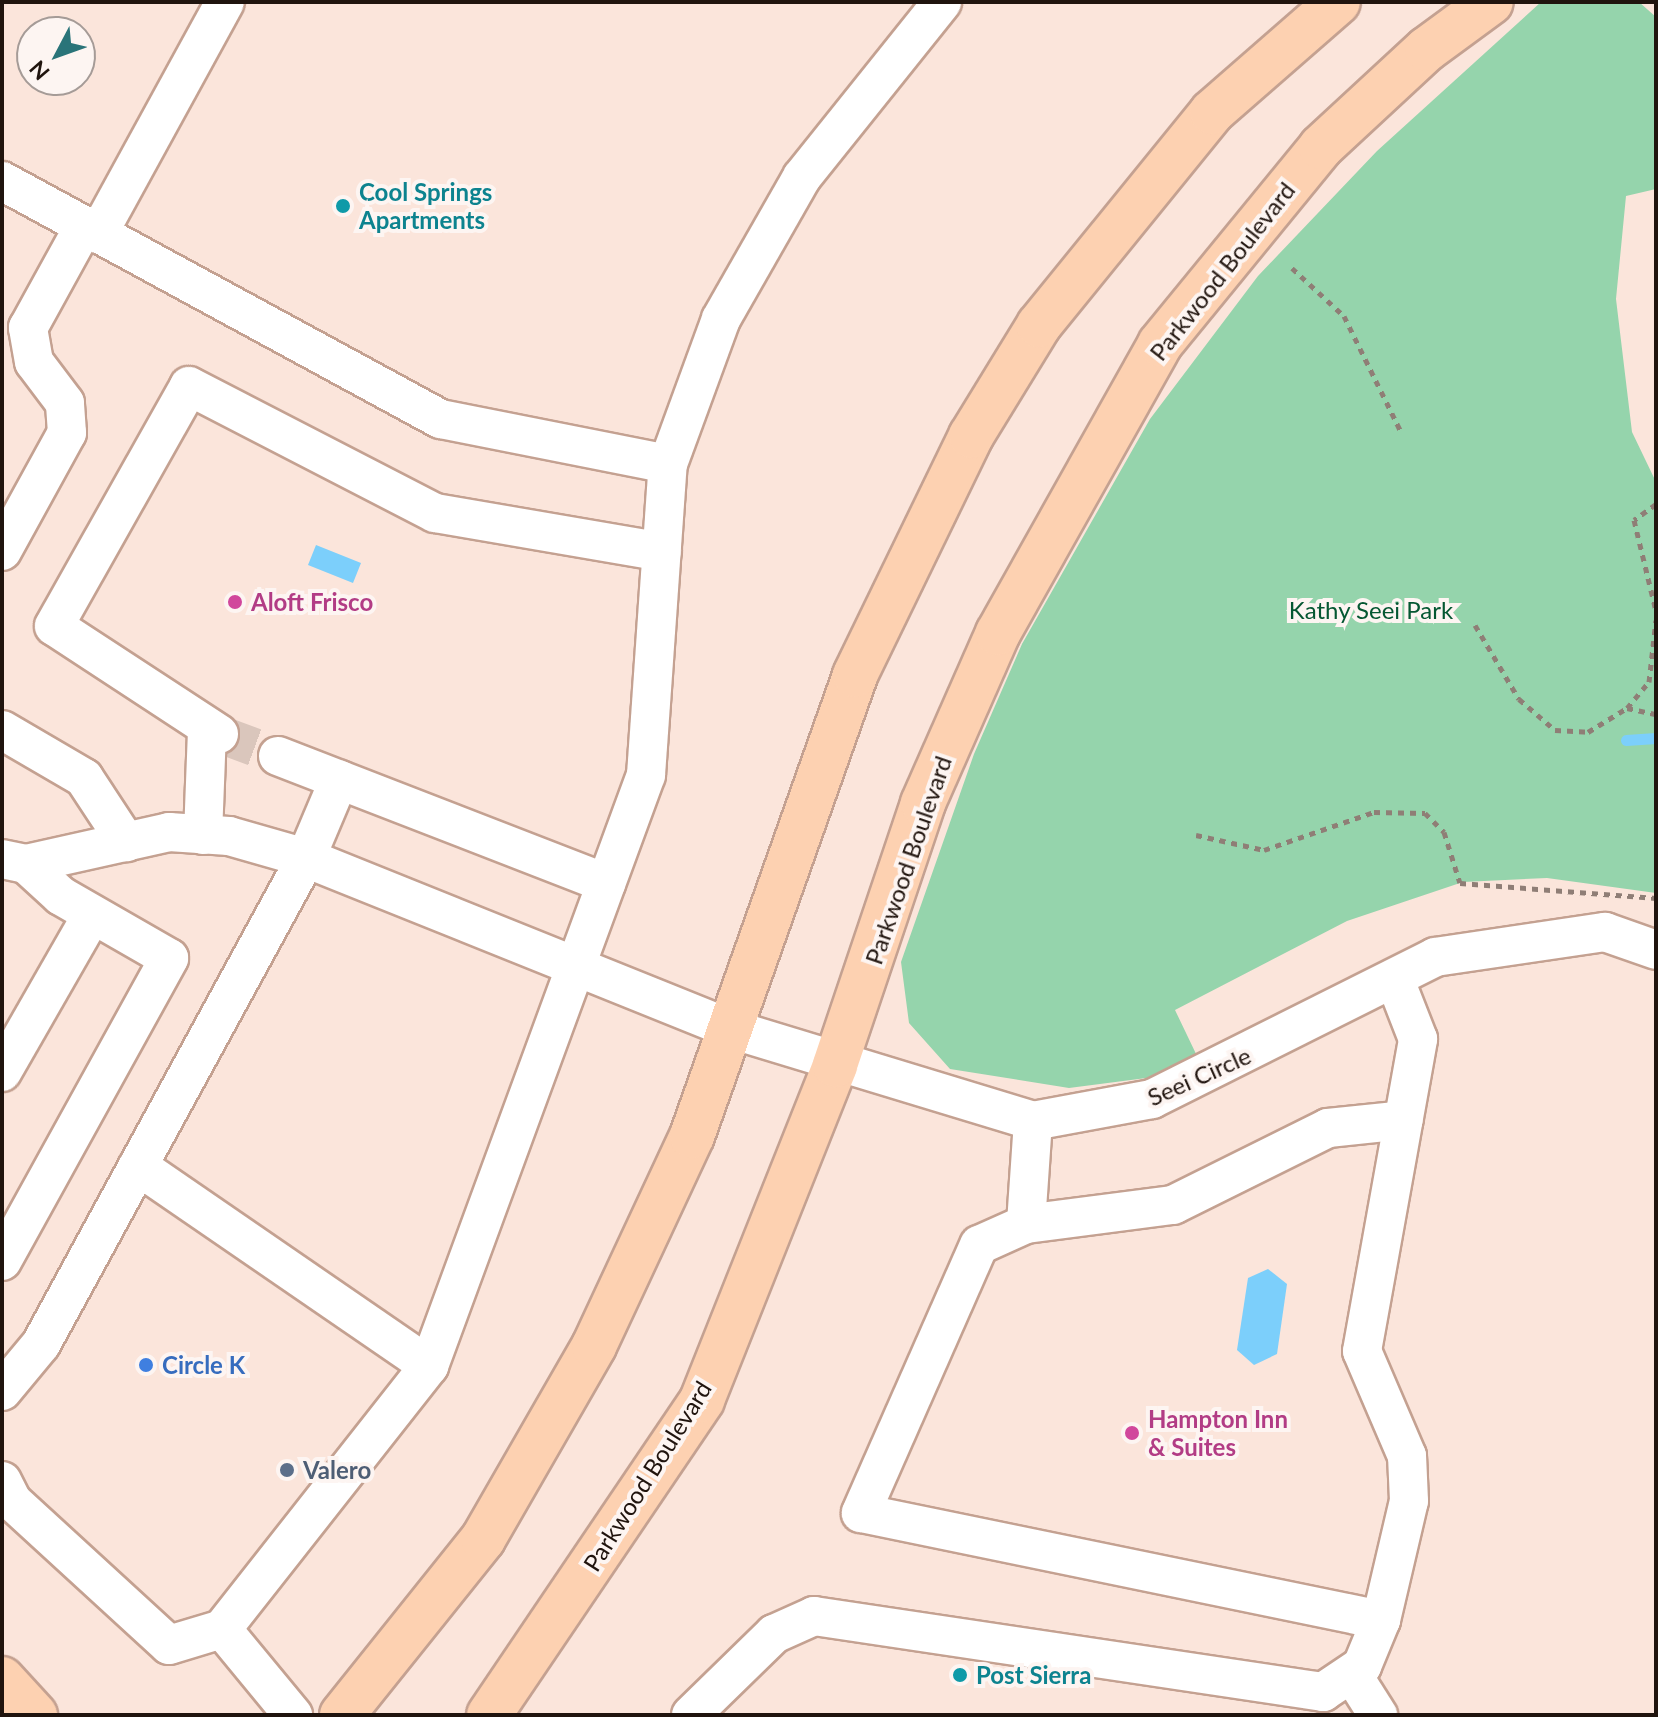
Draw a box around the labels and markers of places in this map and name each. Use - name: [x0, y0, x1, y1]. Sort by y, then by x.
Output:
- place label: Cool Springs Apartments: [359, 178, 492, 234]
- marker: Cool Springs Apartments: [334, 197, 352, 215]
- place label: Aloft Frisco: [251, 588, 373, 616]
- marker: Aloft Frisco: [226, 593, 244, 611]
- place label: Circle K: [162, 1351, 245, 1379]
- marker: Circle K: [137, 1356, 155, 1374]
- place label: Hampton Inn & Suites: [1148, 1405, 1288, 1461]
- marker: Hampton Inn & Suites: [1123, 1424, 1141, 1442]
- place label: Valero: [303, 1456, 371, 1484]
- marker: Valero: [278, 1461, 296, 1479]
- place label: Post Sierra: [976, 1661, 1091, 1689]
- marker: Post Sierra: [951, 1666, 969, 1684]

